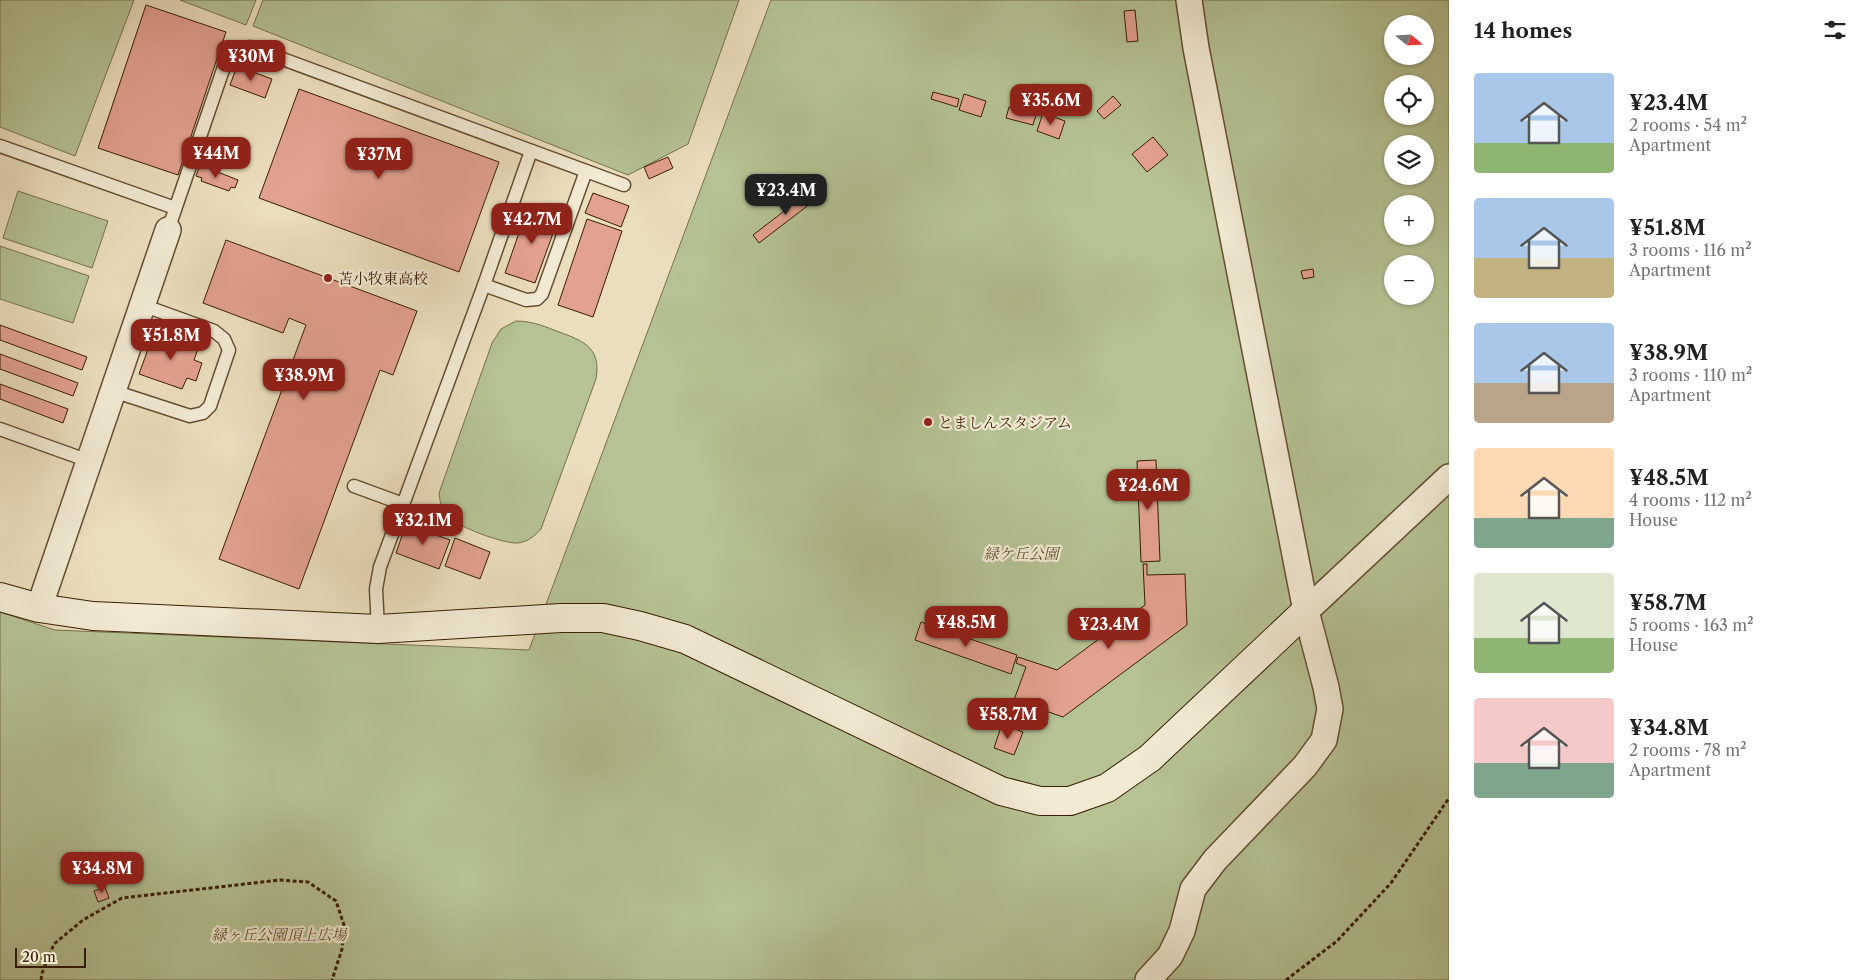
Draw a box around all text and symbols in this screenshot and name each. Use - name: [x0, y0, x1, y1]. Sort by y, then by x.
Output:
- north arrow: [1384, 15, 1434, 65]
- map controls: [1384, 15, 1434, 305]
- icon: filters: [1821, 16, 1849, 44]
- text: 14 homes: [1474, 18, 1572, 43]
- pin: ¥30M: [221, 39, 281, 82]
- text: ¥30M: [227, 46, 275, 66]
- button: locate: [1384, 75, 1434, 125]
- pin: ¥35.6M: [1010, 84, 1092, 126]
- text: ¥35.6M: [1021, 90, 1081, 110]
- text: ¥23.4M: [1629, 90, 1708, 115]
- icon: home: [1514, 93, 1574, 153]
- text: 2 rooms · 54 m²: [1629, 115, 1747, 135]
- button: layers: [1384, 135, 1434, 185]
- text: Apartment: [1629, 135, 1711, 155]
- pin: ¥44M: [186, 136, 246, 179]
- pin: ¥37M: [349, 138, 409, 180]
- text: ¥44M: [193, 143, 239, 163]
- text: ¥37M: [356, 144, 402, 164]
- pin: ¥23.4M: [745, 174, 827, 216]
- text: ¥23.4M: [756, 180, 816, 200]
- button: +: [1384, 195, 1434, 245]
- pin: ¥42.7M: [491, 202, 573, 245]
- text: ¥42.7M: [502, 209, 562, 229]
- text: ¥51.8M: [1629, 215, 1705, 240]
- icon: home: [1514, 218, 1574, 278]
- text: 3 rooms · 116 m²: [1629, 240, 1752, 260]
- button: −: [1384, 255, 1434, 305]
- text: Apartment: [1629, 260, 1711, 280]
- place label: 苫小牧東高校: [338, 269, 428, 288]
- marker: 苫小牧東高校: [322, 272, 334, 284]
- pin: ¥51.8M: [130, 318, 212, 361]
- text: ¥51.8M: [142, 325, 200, 345]
- text: ¥38.9M: [1629, 340, 1708, 365]
- icon: home: [1514, 343, 1574, 403]
- pin: ¥38.9M: [263, 358, 345, 401]
- text: ¥38.9M: [274, 365, 334, 385]
- text: 3 rooms · 110 m²: [1629, 365, 1752, 385]
- text: Apartment: [1629, 385, 1711, 405]
- place label: とましんスタジアム: [938, 413, 1072, 432]
- marker: とましんスタジアム: [922, 416, 934, 428]
- text: ¥48.5M: [1629, 465, 1708, 490]
- pin: ¥24.6M: [1107, 468, 1189, 511]
- icon: home: [1514, 468, 1574, 528]
- text: ¥24.6M: [1118, 475, 1178, 495]
- text: 4 rooms · 112 m²: [1629, 490, 1752, 510]
- pin: ¥32.1M: [382, 504, 464, 546]
- text: ¥32.1M: [394, 510, 452, 530]
- text: House: [1629, 510, 1678, 530]
- park label: 緑ケ丘公園: [983, 544, 1061, 563]
- text: ¥58.7M: [1629, 590, 1707, 615]
- icon: home: [1514, 593, 1574, 653]
- pin: ¥48.5M: [925, 606, 1007, 648]
- pin: ¥23.4M: [1068, 608, 1150, 650]
- text: ¥48.5M: [936, 612, 996, 632]
- text: ¥23.4M: [1079, 614, 1139, 634]
- text: 5 rooms · 163 m²: [1629, 615, 1754, 635]
- text: House: [1629, 635, 1678, 655]
- pin: ¥58.7M: [967, 698, 1049, 740]
- text: ¥58.7M: [978, 704, 1038, 724]
- text: ¥34.8M: [1629, 715, 1709, 740]
- icon: home: [1514, 718, 1574, 778]
- text: 2 rooms · 78 m²: [1629, 740, 1747, 760]
- text: Apartment: [1629, 760, 1711, 780]
- pin: ¥34.8M: [61, 852, 143, 894]
- text: ¥34.8M: [72, 858, 132, 878]
- park label: 緑ヶ丘公園頂上広場: [211, 925, 348, 944]
- scale bar: [15, 945, 86, 968]
- text: 20 m: [22, 948, 56, 966]

